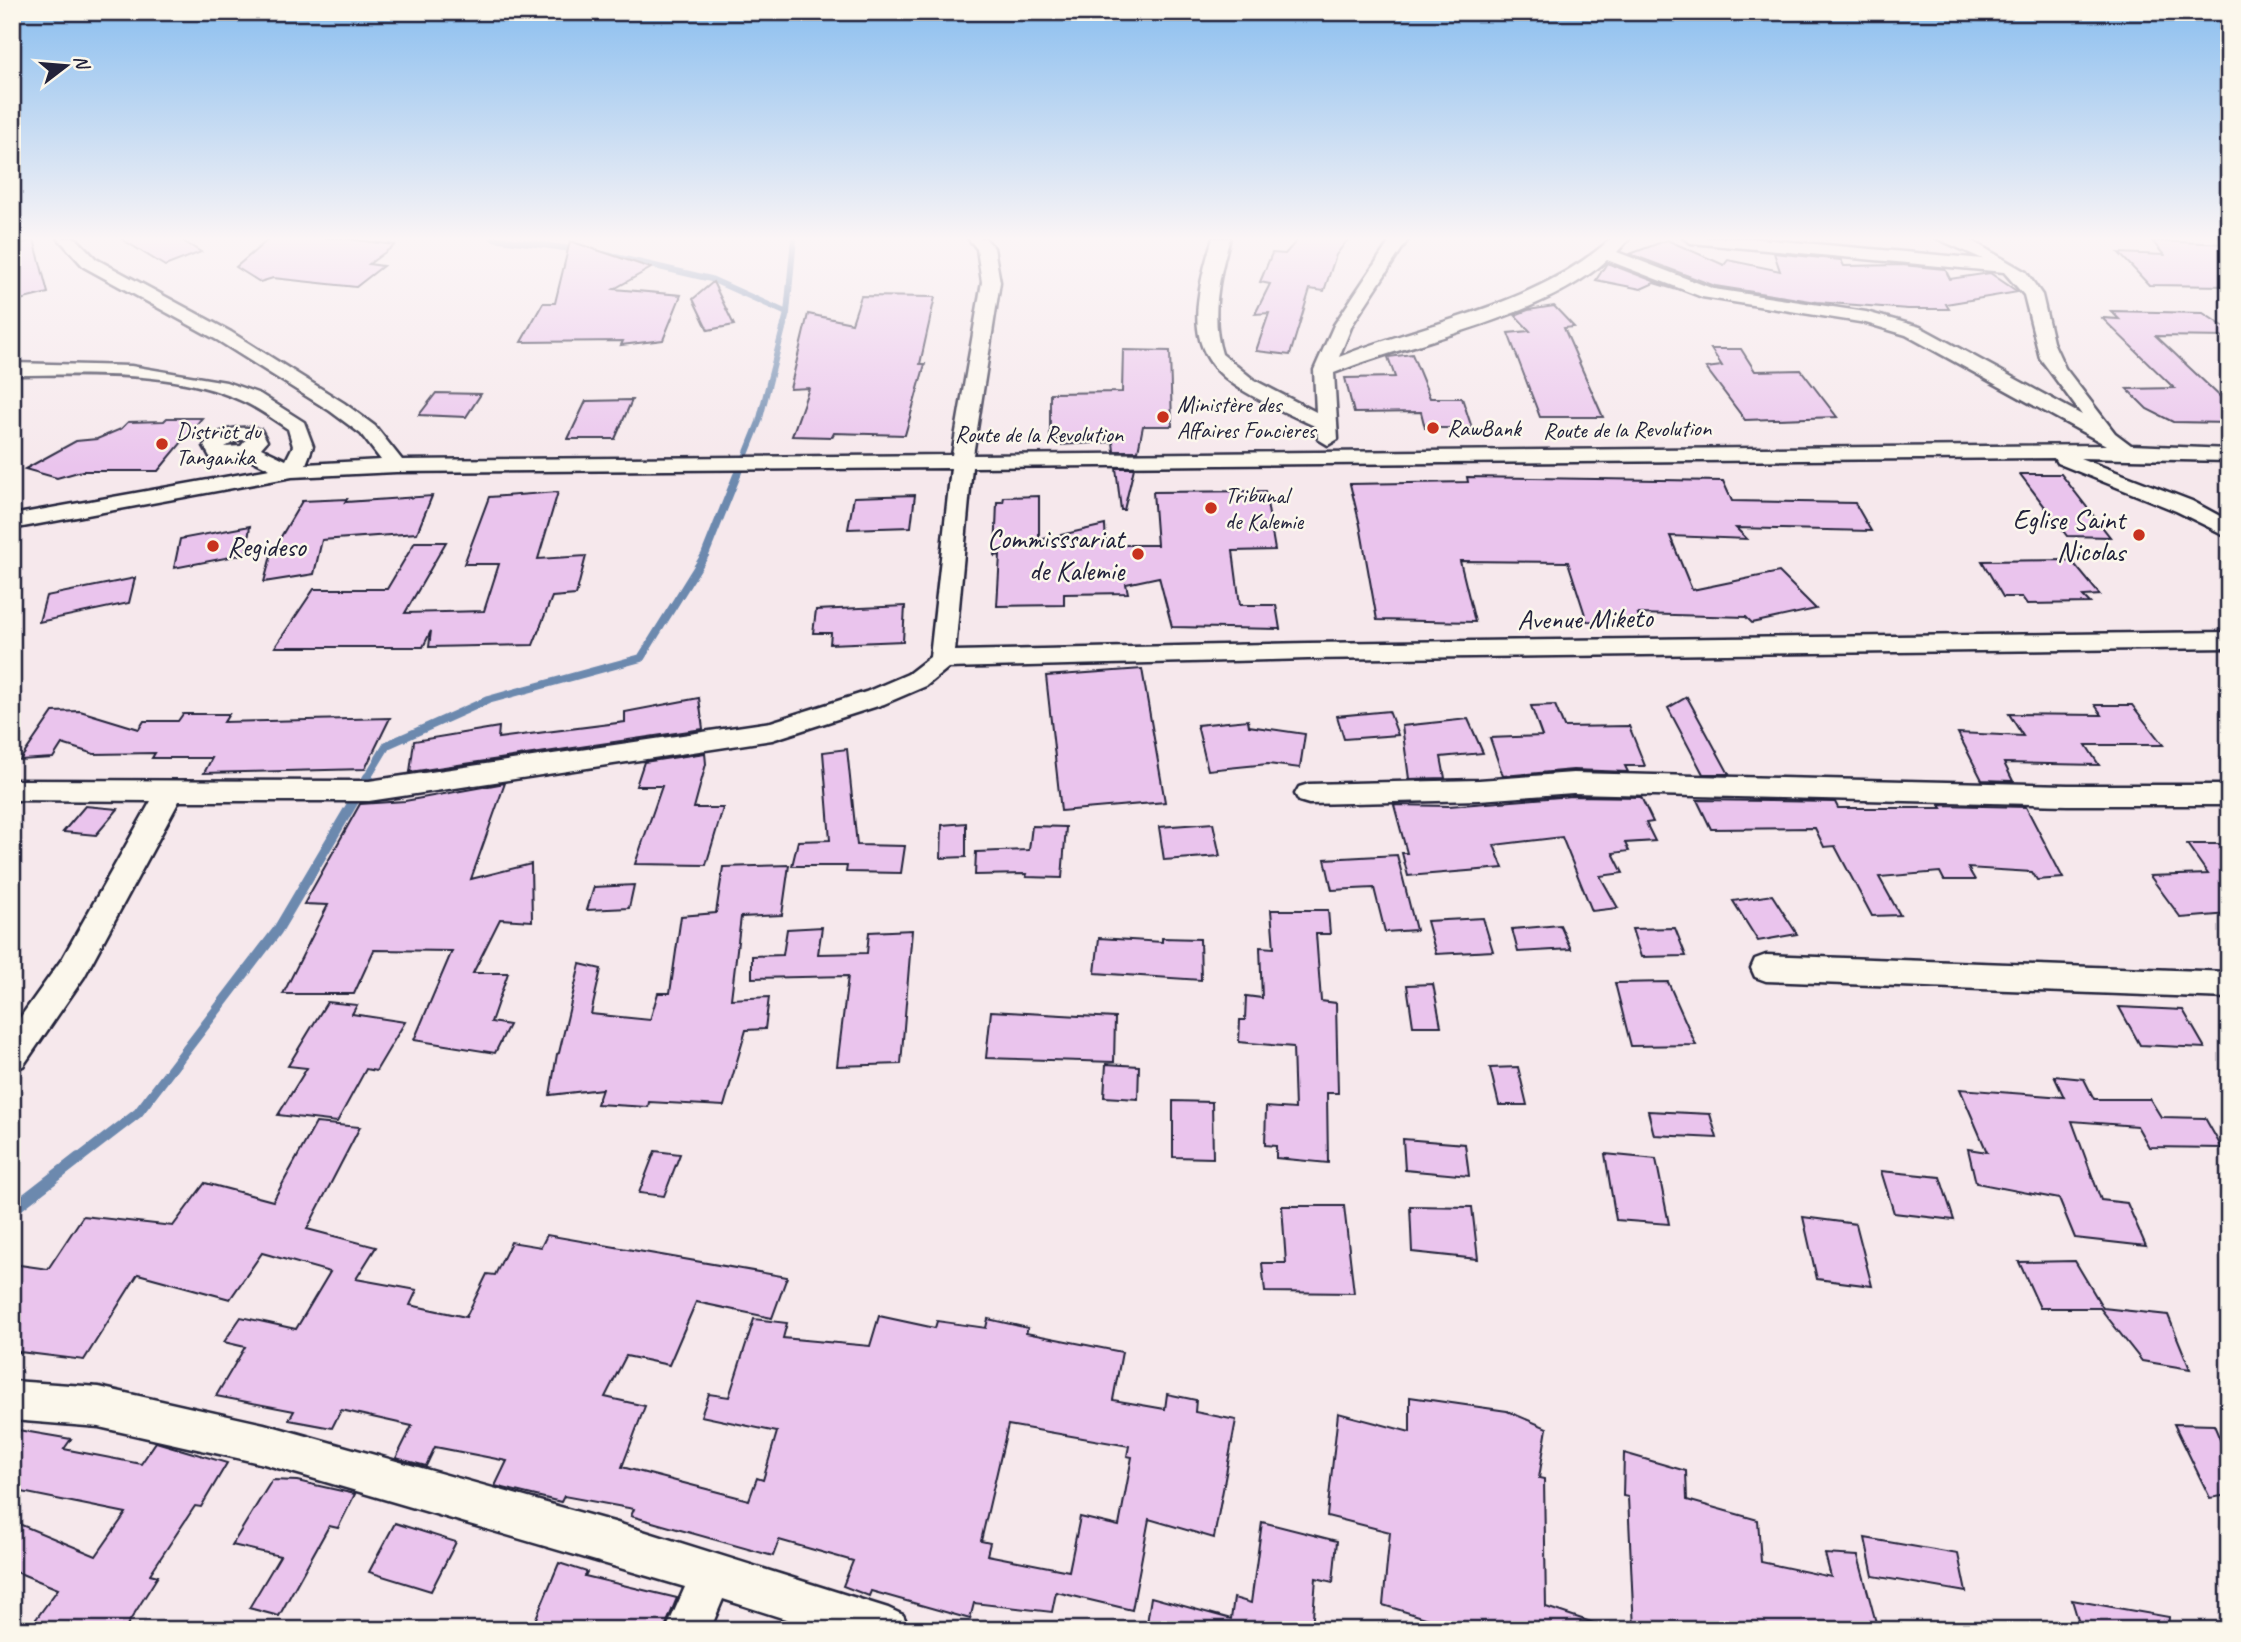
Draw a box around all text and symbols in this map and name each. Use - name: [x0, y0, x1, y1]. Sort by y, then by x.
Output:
- north arrow: [32, 32, 102, 102]
- text: N: [68, 53, 95, 74]
- place label: Ministère des Affaires Foncieres: [1177, 390, 1318, 445]
- marker: Ministère des Affaires Foncieres: [1155, 409, 1171, 425]
- place label: RawBank: [1447, 414, 1522, 443]
- street label: Route de la Revolution: [1543, 414, 1712, 445]
- place label: District du Tanganika: [176, 417, 262, 472]
- street label: Route de la Revolution: [955, 420, 1124, 449]
- marker: RawBank: [1425, 420, 1441, 436]
- marker: District du Tanganika: [154, 436, 170, 452]
- place label: Tribunal de Kalemie: [1225, 481, 1305, 536]
- marker: Tribunal de Kalemie: [1203, 500, 1219, 516]
- place label: Eglise Saint Nicolas: [2013, 502, 2128, 569]
- place label: Commisssariat de Kalemie: [987, 521, 1127, 588]
- marker: Eglise Saint Nicolas: [2131, 527, 2147, 543]
- place label: Regideso: [227, 529, 308, 564]
- marker: Regideso: [205, 538, 221, 554]
- marker: Commisssariat de Kalemie: [1130, 546, 1146, 562]
- street label: Avenue Miketo: [1517, 600, 1655, 637]

